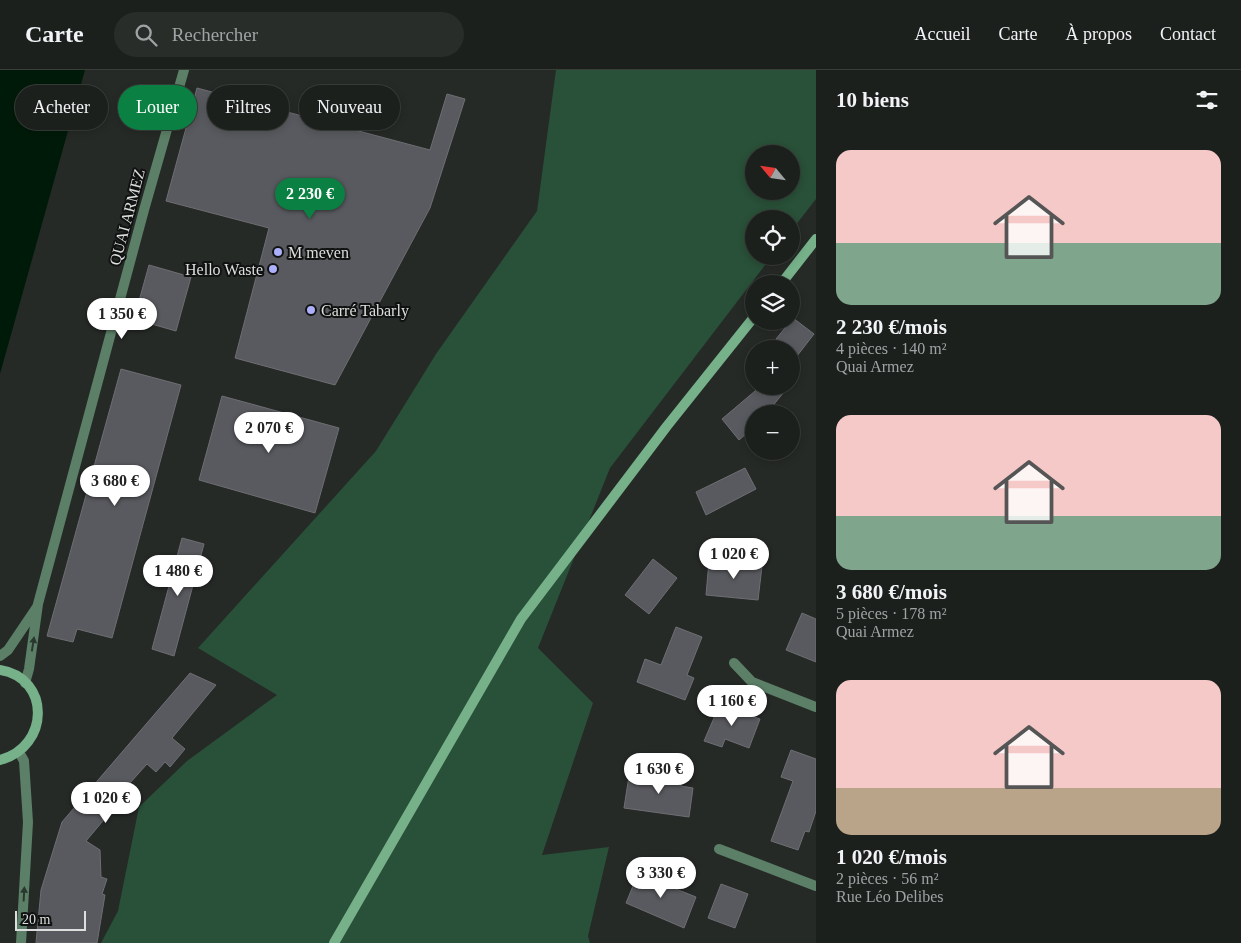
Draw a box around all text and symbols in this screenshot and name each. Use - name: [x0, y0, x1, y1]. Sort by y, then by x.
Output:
- search box: [114, 12, 464, 57]
- text: Carte: [25, 21, 84, 47]
- icon: search: [132, 21, 160, 49]
- text: Rechercher: [172, 24, 258, 45]
- text: Accueil: [915, 24, 971, 44]
- text: Carte: [999, 24, 1038, 44]
- text: À propos: [1066, 24, 1132, 44]
- text: Contact: [1160, 24, 1216, 44]
- chip: Acheter: [15, 85, 108, 130]
- chip: Louer: [118, 85, 197, 130]
- chip: Filtres: [207, 85, 289, 130]
- chip: Nouveau: [299, 85, 400, 130]
- icon: filters: [1193, 86, 1221, 114]
- text: 10 biens: [836, 88, 909, 112]
- north arrow: [745, 145, 800, 200]
- map controls: [745, 145, 800, 460]
- street label: QUAI ARMEZ: [106, 167, 148, 267]
- pin: 2 230 €: [264, 178, 356, 220]
- icon: home: [984, 182, 1074, 272]
- text: 2 230 €: [286, 185, 334, 202]
- button: locate: [745, 210, 800, 265]
- place label: M meven: [288, 244, 349, 261]
- marker: M meven: [272, 246, 284, 258]
- place label: Hello Waste: [185, 261, 263, 278]
- marker: Hello Waste: [267, 263, 279, 275]
- button: layers: [745, 275, 800, 330]
- pin: 1 350 €: [76, 298, 168, 340]
- place label: Carré Tabarly: [321, 302, 409, 320]
- marker: Carré Tabarly: [305, 304, 317, 316]
- text: 1 350 €: [98, 305, 146, 322]
- text: 2 230 €/mois: [836, 315, 947, 339]
- button: +: [745, 340, 800, 395]
- text: 4 pièces · 140 m²: [836, 340, 947, 357]
- text: Quai Armez: [836, 358, 914, 375]
- button: −: [745, 405, 800, 460]
- pin: 2 070 €: [223, 412, 315, 454]
- text: 2 070 €: [245, 419, 293, 436]
- icon: home: [984, 447, 1074, 537]
- pin: 3 680 €: [69, 464, 161, 507]
- text: 3 680 €: [91, 472, 139, 489]
- pin: 1 020 €: [688, 538, 780, 580]
- text: 1 020 €: [710, 545, 758, 562]
- pin: 1 480 €: [132, 554, 224, 597]
- text: 1 480 €: [154, 562, 202, 579]
- text: 3 680 €/mois: [836, 580, 947, 604]
- text: 5 pièces · 178 m²: [836, 605, 947, 622]
- text: Quai Armez: [836, 623, 914, 640]
- one-way arrow: [30, 635, 38, 651]
- pin: 1 160 €: [686, 684, 778, 727]
- text: 1 160 €: [708, 692, 756, 709]
- icon: home: [984, 712, 1074, 802]
- pin: 1 630 €: [613, 752, 705, 795]
- text: 1 630 €: [635, 760, 683, 777]
- pin: 1 020 €: [60, 782, 152, 824]
- text: 1 020 €: [82, 789, 130, 806]
- text: 1 020 €/mois: [836, 845, 947, 869]
- pin: 3 330 €: [615, 856, 707, 899]
- text: 3 330 €: [637, 864, 685, 881]
- text: 2 pièces · 56 m²: [836, 870, 939, 887]
- one-way arrow: [20, 886, 28, 902]
- text: Rue Léo Delibes: [836, 888, 944, 905]
- scale bar: [15, 908, 86, 931]
- text: 20 m: [22, 912, 50, 927]

